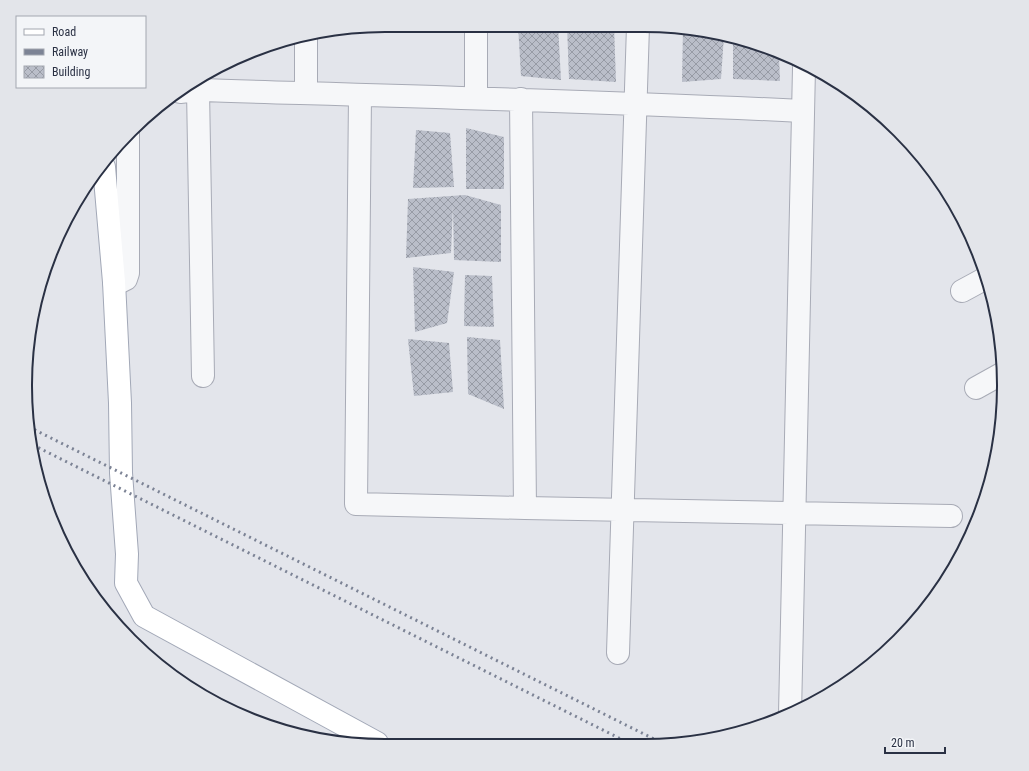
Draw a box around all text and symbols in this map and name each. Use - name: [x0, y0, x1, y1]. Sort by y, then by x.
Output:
- legend: [16, 16, 146, 88]
- text: Road: [52, 25, 76, 39]
- text: Railway: [52, 45, 88, 59]
- text: Building: [52, 65, 90, 79]
- scale bar: [885, 729, 945, 755]
- text: 20 m: [891, 736, 915, 750]

